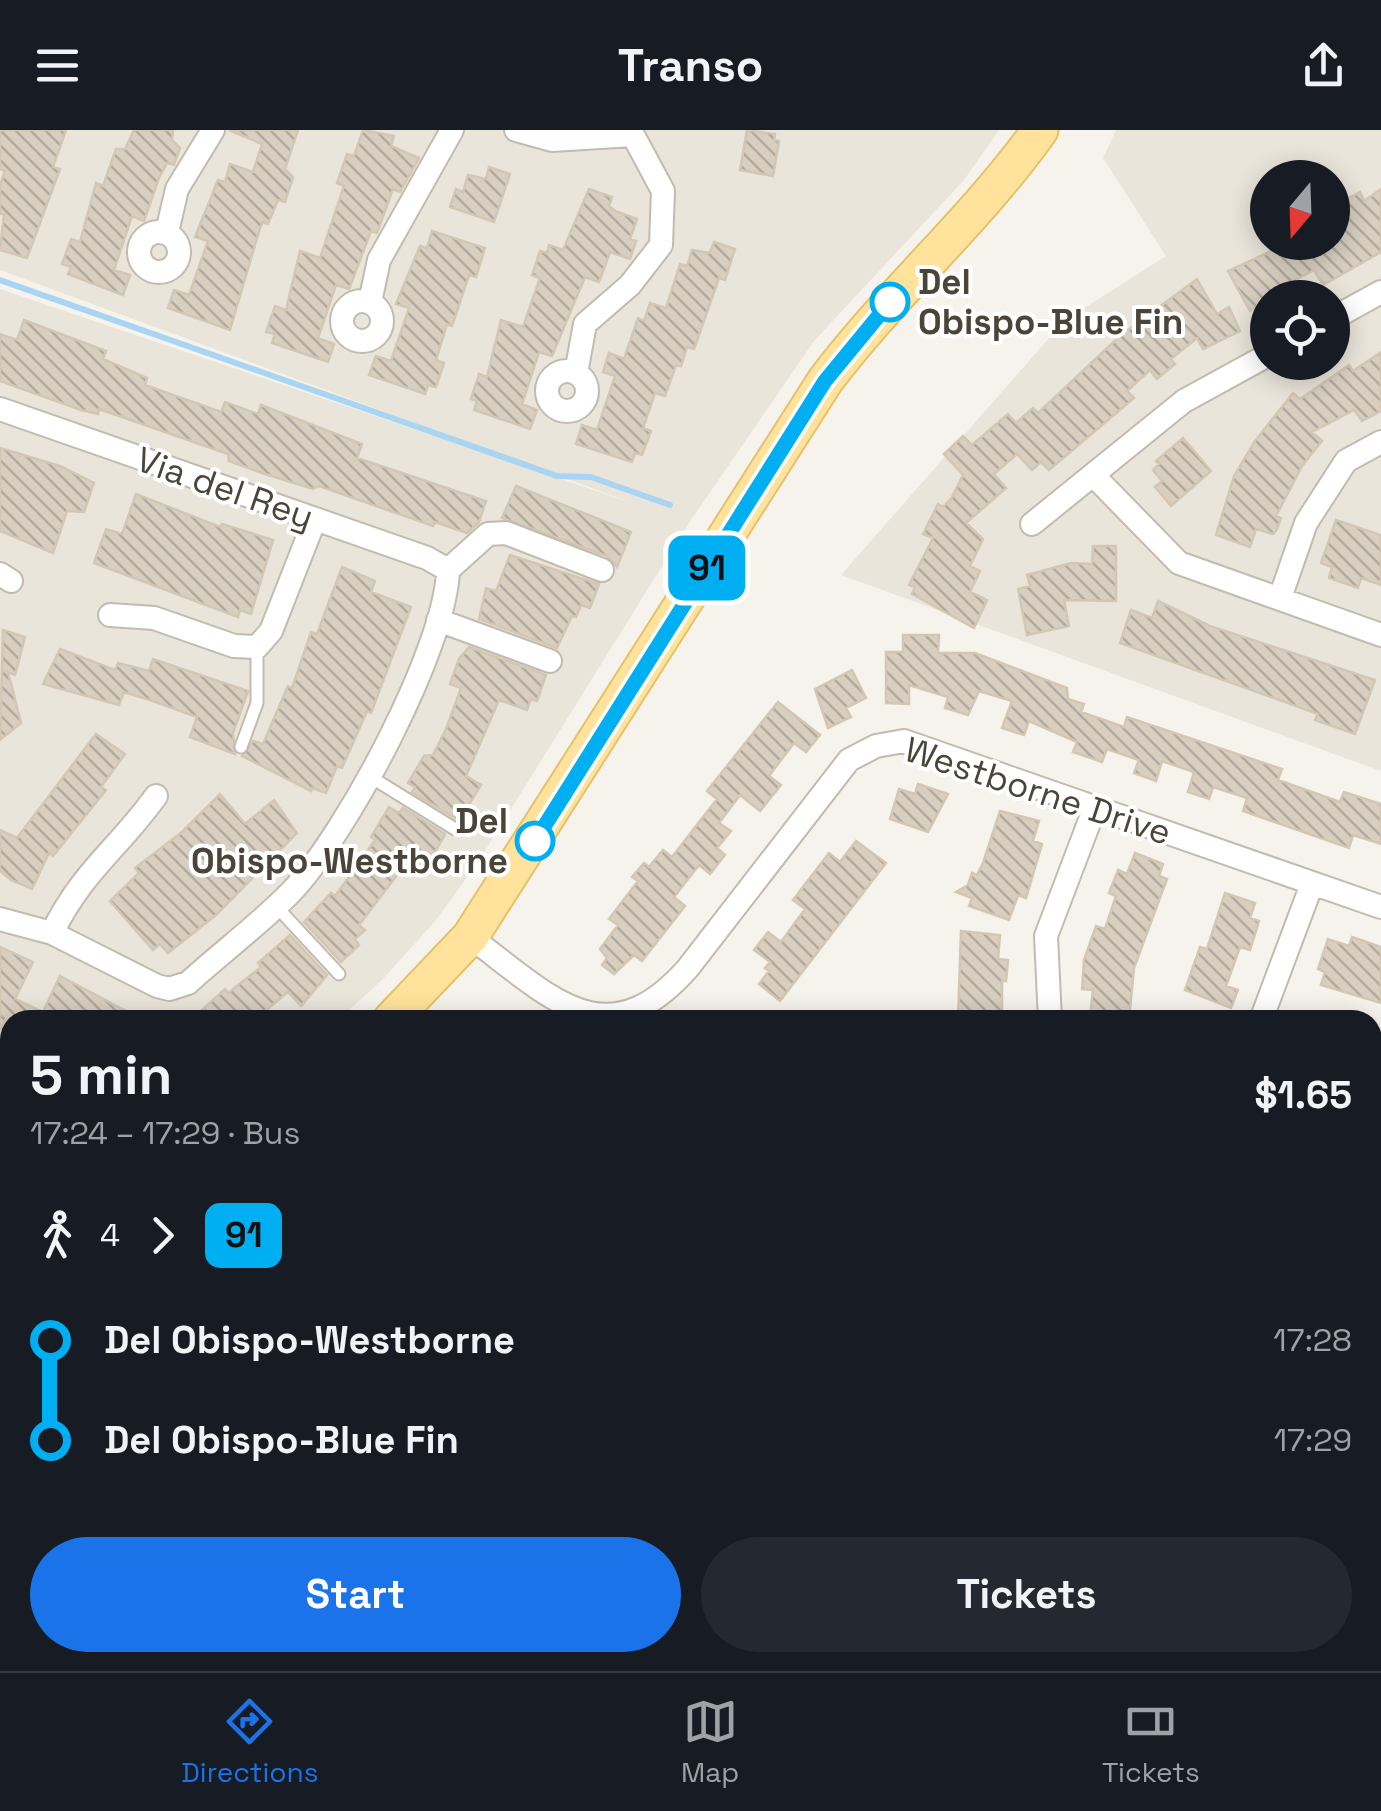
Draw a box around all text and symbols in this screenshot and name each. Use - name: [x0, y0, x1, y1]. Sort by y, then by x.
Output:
- text: Transo: [618, 37, 763, 94]
- icon: menu: [30, 38, 85, 93]
- icon: share: [1296, 38, 1351, 93]
- north arrow: [1250, 160, 1350, 260]
- map controls: [1250, 160, 1350, 380]
- place label: Del Obispo-Blue Fin: [918, 260, 1183, 344]
- button: locate: [1250, 280, 1350, 380]
- marker: Del Obispo-Blue Fin: [871, 283, 909, 321]
- street label: Via del Rey: [131, 437, 319, 539]
- line badge: 91: [662, 536, 752, 600]
- text: 91: [688, 546, 726, 590]
- street label: Westborne Drive: [899, 727, 1177, 855]
- place label: Del Obispo-Westborne: [191, 799, 508, 883]
- marker: Del Obispo-Westborne: [516, 822, 554, 860]
- text: 5 min: [30, 1040, 172, 1110]
- text: $1.65: [1255, 1071, 1352, 1119]
- text: 17:24 – 17:29 · Bus: [30, 1113, 300, 1153]
- icon: walk: [30, 1208, 85, 1263]
- icon: forward: [135, 1208, 190, 1263]
- text: 91: [225, 1213, 262, 1257]
- text: 4: [100, 1215, 120, 1255]
- text: Del Obispo-Westborne: [104, 1316, 515, 1364]
- text: 17:28: [1273, 1320, 1352, 1360]
- text: Del Obispo-Blue Fin: [104, 1416, 459, 1464]
- text: 17:29: [1274, 1420, 1352, 1460]
- button: Start: [30, 1537, 681, 1652]
- button: Tickets: [701, 1537, 1352, 1652]
- tab: Directions: [181, 1694, 318, 1790]
- tab: Map: [681, 1694, 739, 1790]
- tab: Tickets: [1102, 1694, 1200, 1790]

